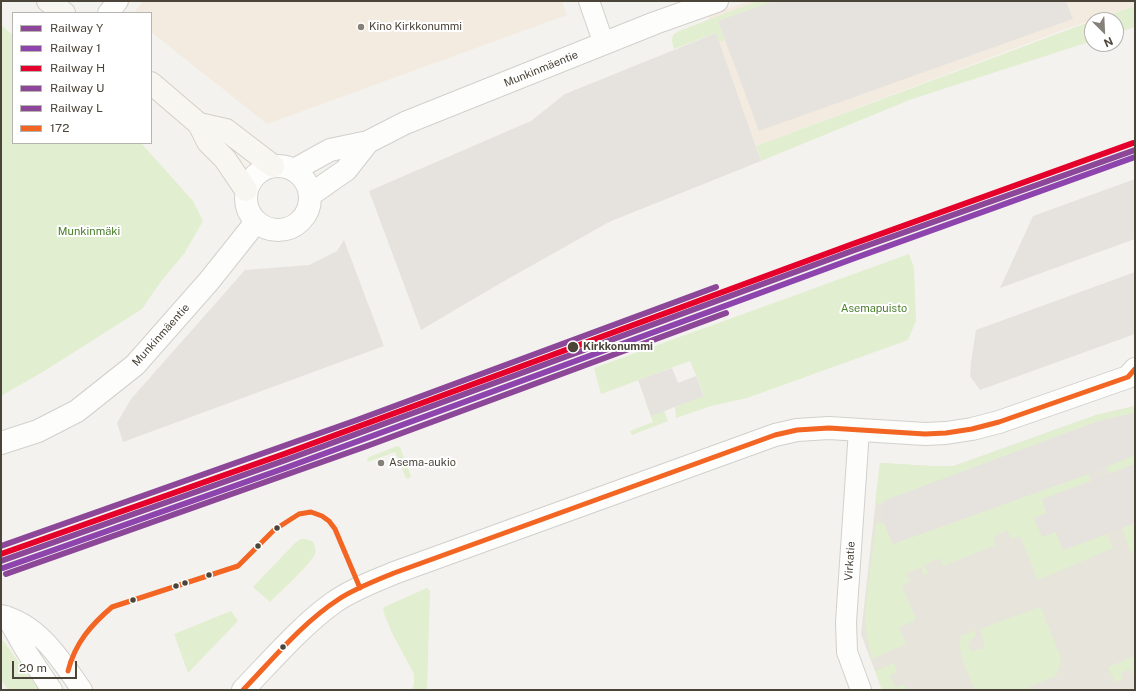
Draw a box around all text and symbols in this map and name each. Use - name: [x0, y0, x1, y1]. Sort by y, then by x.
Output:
- legend: [12, 12, 152, 144]
- north arrow: [1084, 12, 1124, 52]
- place label: Kino Kirkkonummi: [369, 20, 462, 34]
- text: Railway Y: [50, 21, 103, 35]
- marker: Kino Kirkkonummi: [356, 22, 366, 32]
- text: N: [1102, 35, 1115, 49]
- text: Railway 1: [50, 41, 101, 55]
- street label: Munkinmäentie: [502, 48, 580, 90]
- text: Railway H: [50, 61, 105, 75]
- text: Railway U: [50, 81, 104, 95]
- text: Railway L: [50, 101, 103, 115]
- text: 172: [50, 121, 69, 135]
- park label: Munkinmäki: [58, 225, 120, 239]
- street label: Munkinmäentie: [130, 301, 192, 369]
- park label: Asemapuisto: [841, 302, 907, 316]
- marker: Kirkkonummi: [566, 340, 580, 354]
- place label: Kirkkonummi: [583, 340, 653, 354]
- place label: Asema-aukio: [389, 456, 456, 470]
- marker: Asema-aukio: [376, 458, 386, 468]
- unlabelled marker: [272, 523, 282, 533]
- unlabelled marker: [253, 541, 263, 551]
- street label: Virkatie: [842, 541, 858, 581]
- unlabelled marker: [204, 570, 214, 580]
- unlabelled marker: [180, 578, 190, 588]
- unlabelled marker: [171, 581, 181, 591]
- unlabelled marker: [128, 595, 138, 605]
- unlabelled marker: [278, 642, 288, 652]
- scale bar: [14, 653, 79, 679]
- text: 20 m: [19, 661, 47, 675]

